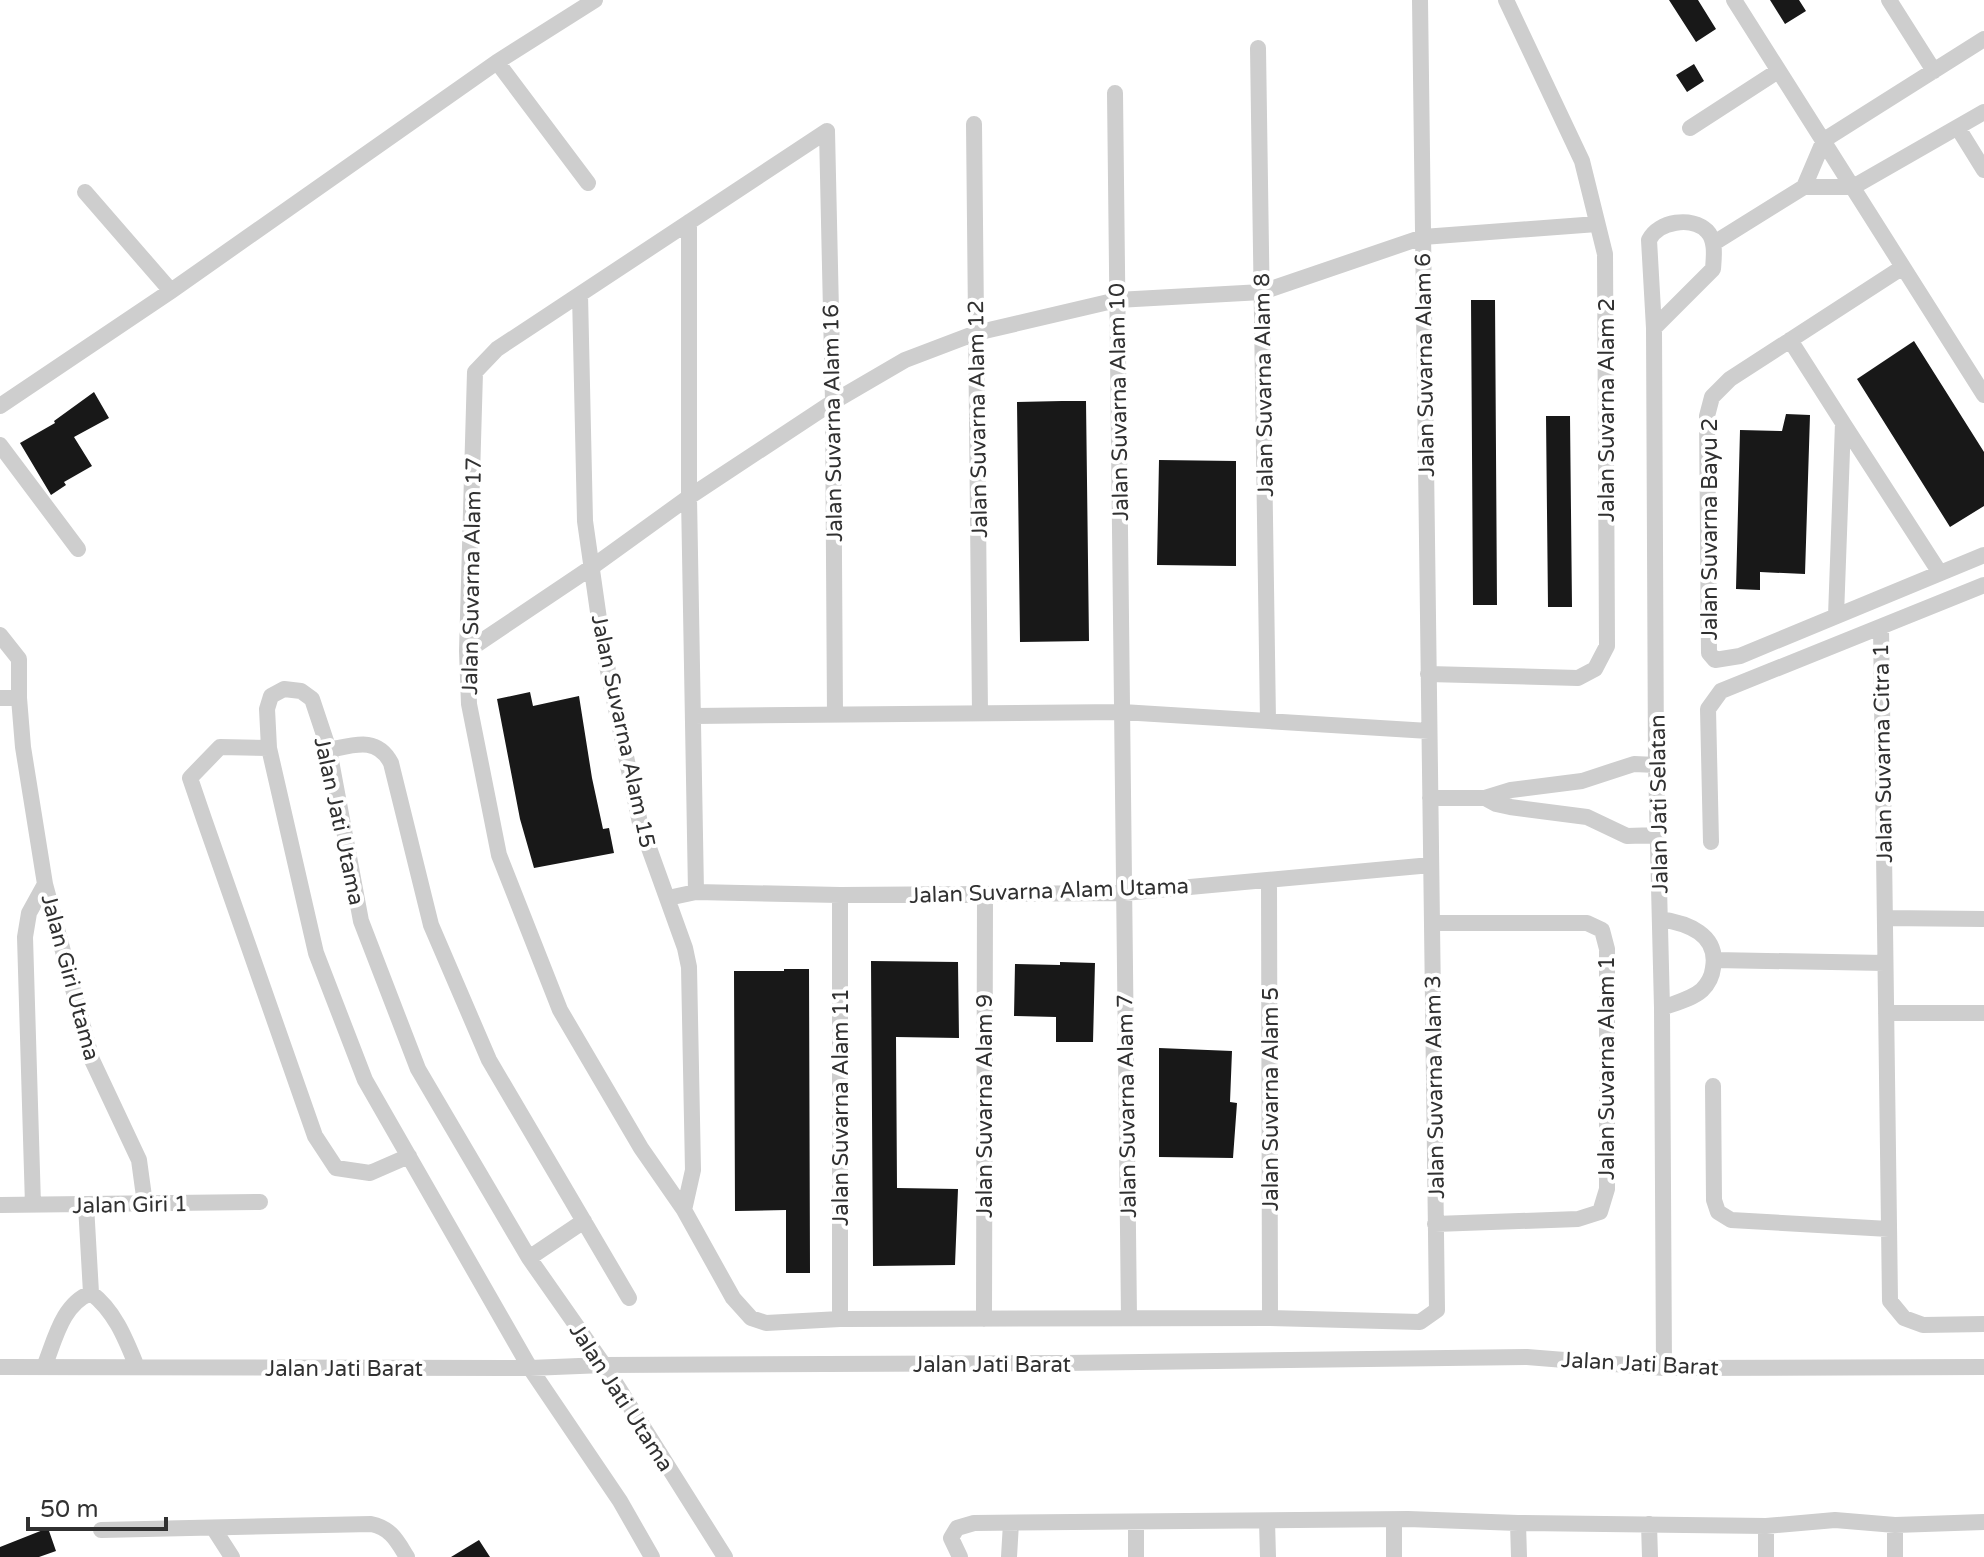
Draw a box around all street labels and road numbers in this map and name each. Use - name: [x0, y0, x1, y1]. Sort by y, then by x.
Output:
- street label: Jalan Suvarna Alam 6: [1410, 253, 1440, 477]
- street label: Jalan Suvarna Alam 8: [1249, 273, 1279, 497]
- street label: Jalan Suvarna Alam 10: [1104, 283, 1134, 521]
- street label: Jalan Suvarna Alam 2: [1594, 298, 1620, 522]
- street label: Jalan Suvarna Alam 12: [963, 300, 993, 538]
- street label: Jalan Suvarna Alam 16: [818, 304, 848, 542]
- street label: Jalan Suvarna Bayu 2: [1697, 418, 1723, 640]
- street label: Jalan Suvarna Alam 17: [457, 457, 487, 695]
- street label: Jalan Suvarna Alam 15: [586, 612, 660, 850]
- street label: Jalan Suvarna Citra 1: [1868, 643, 1898, 863]
- street label: Jalan Jati Selatan: [1644, 714, 1674, 894]
- street label: Jalan Jati Utama: [308, 735, 370, 908]
- street label: Jalan Suvarna Alam Utama: [909, 873, 1189, 909]
- street label: Jalan Giri Utama: [35, 891, 105, 1063]
- street label: Jalan Suvarna Alam 1: [1594, 956, 1620, 1180]
- street label: Jalan Suvarna Alam 3: [1420, 975, 1450, 1199]
- street label: Jalan Suvarna Alam 5: [1258, 987, 1284, 1211]
- street label: Jalan Suvarna Alam 11: [828, 988, 854, 1226]
- street label: Jalan Suvarna Alam 9: [972, 994, 998, 1218]
- street label: Jalan Suvarna Alam 7: [1112, 994, 1142, 1218]
- street label: Jalan Giri 1: [72, 1191, 188, 1219]
- street label: Jalan Jati Utama: [564, 1319, 679, 1476]
- street label: Jalan Jati Barat: [1560, 1347, 1720, 1381]
- street label: Jalan Jati Barat: [913, 1352, 1071, 1378]
- street label: Jalan Jati Barat: [265, 1356, 423, 1382]

